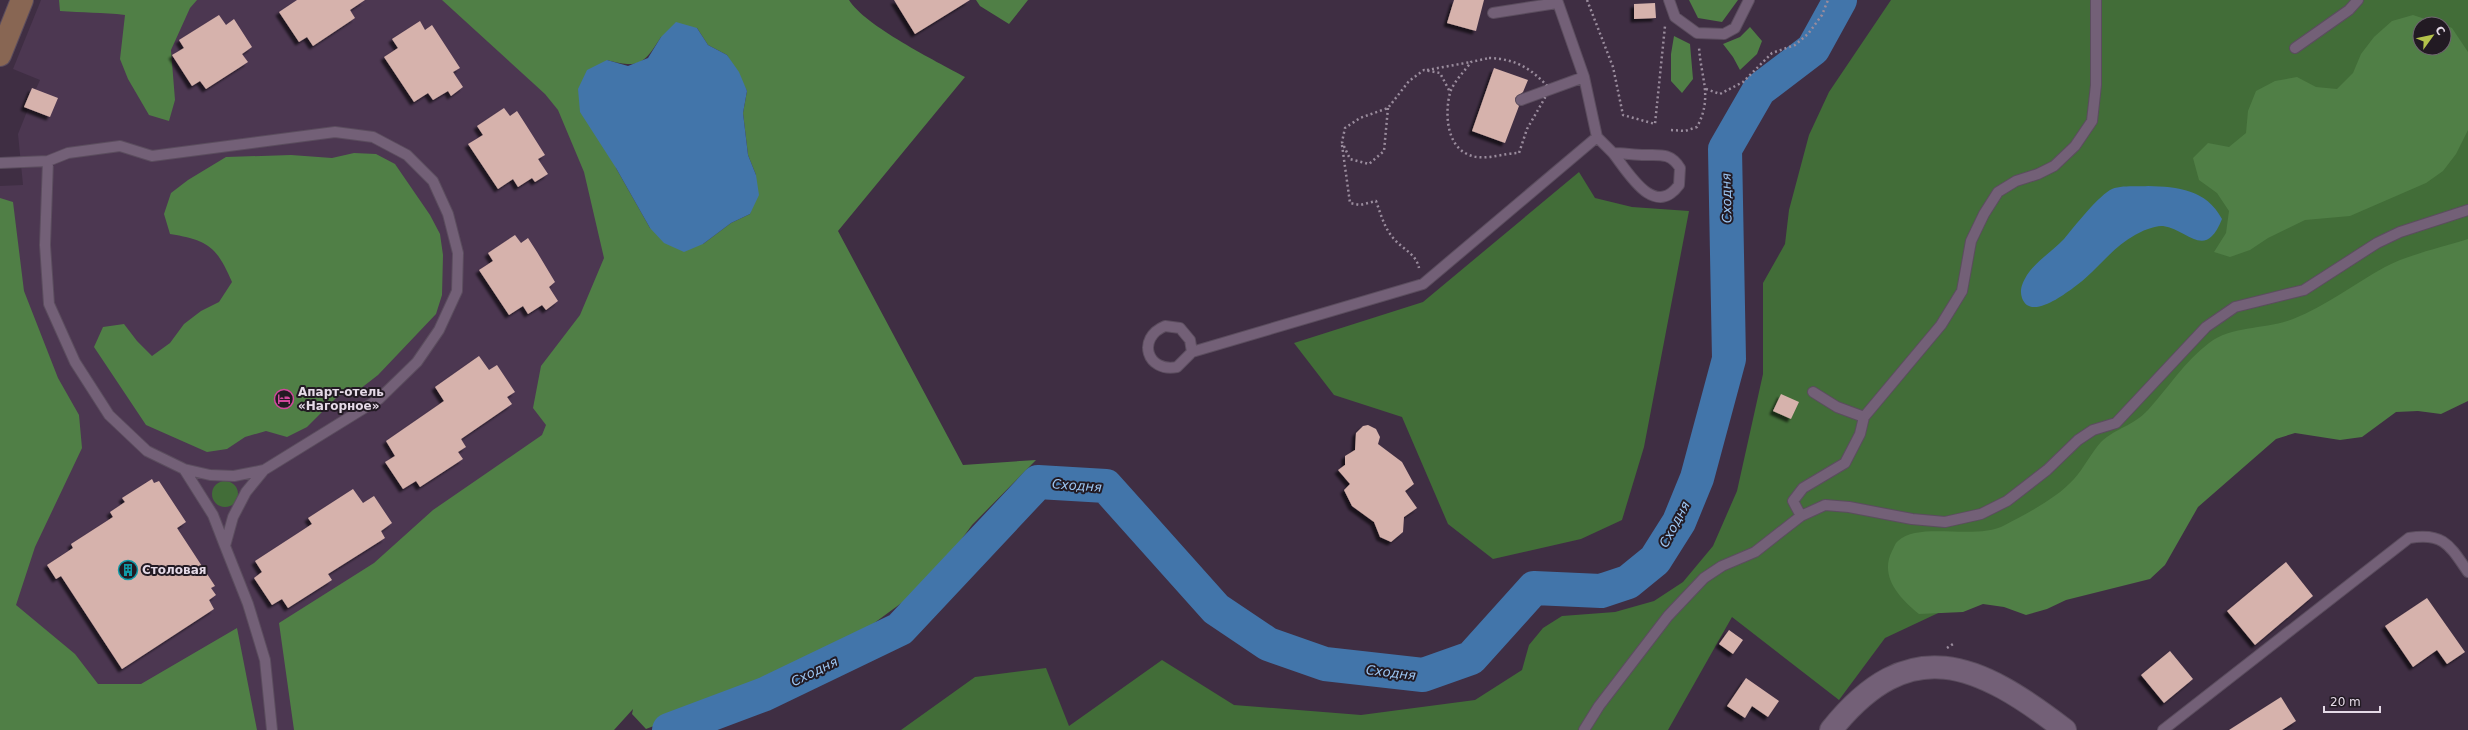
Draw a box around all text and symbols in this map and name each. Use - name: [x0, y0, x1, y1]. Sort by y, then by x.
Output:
- north arrow: [2412, 16, 2452, 56]
- text: С: [2432, 24, 2448, 38]
- water label: Сходня: [1719, 173, 1734, 223]
- place label: Апарт-отель «Нагорное»: [298, 385, 384, 413]
- hotel icon: Апарт-отель «Нагорное»: [273, 388, 295, 410]
- water label: Сходня: [1051, 476, 1103, 495]
- water label: Сходня: [1656, 498, 1693, 550]
- building icon: Столовая: [117, 559, 139, 581]
- place label: Столовая: [142, 563, 206, 577]
- water label: Сходня: [788, 654, 840, 689]
- water label: Сходня: [1365, 662, 1417, 683]
- scale bar: [2324, 688, 2380, 714]
- text: 20 m: [2330, 695, 2361, 709]

